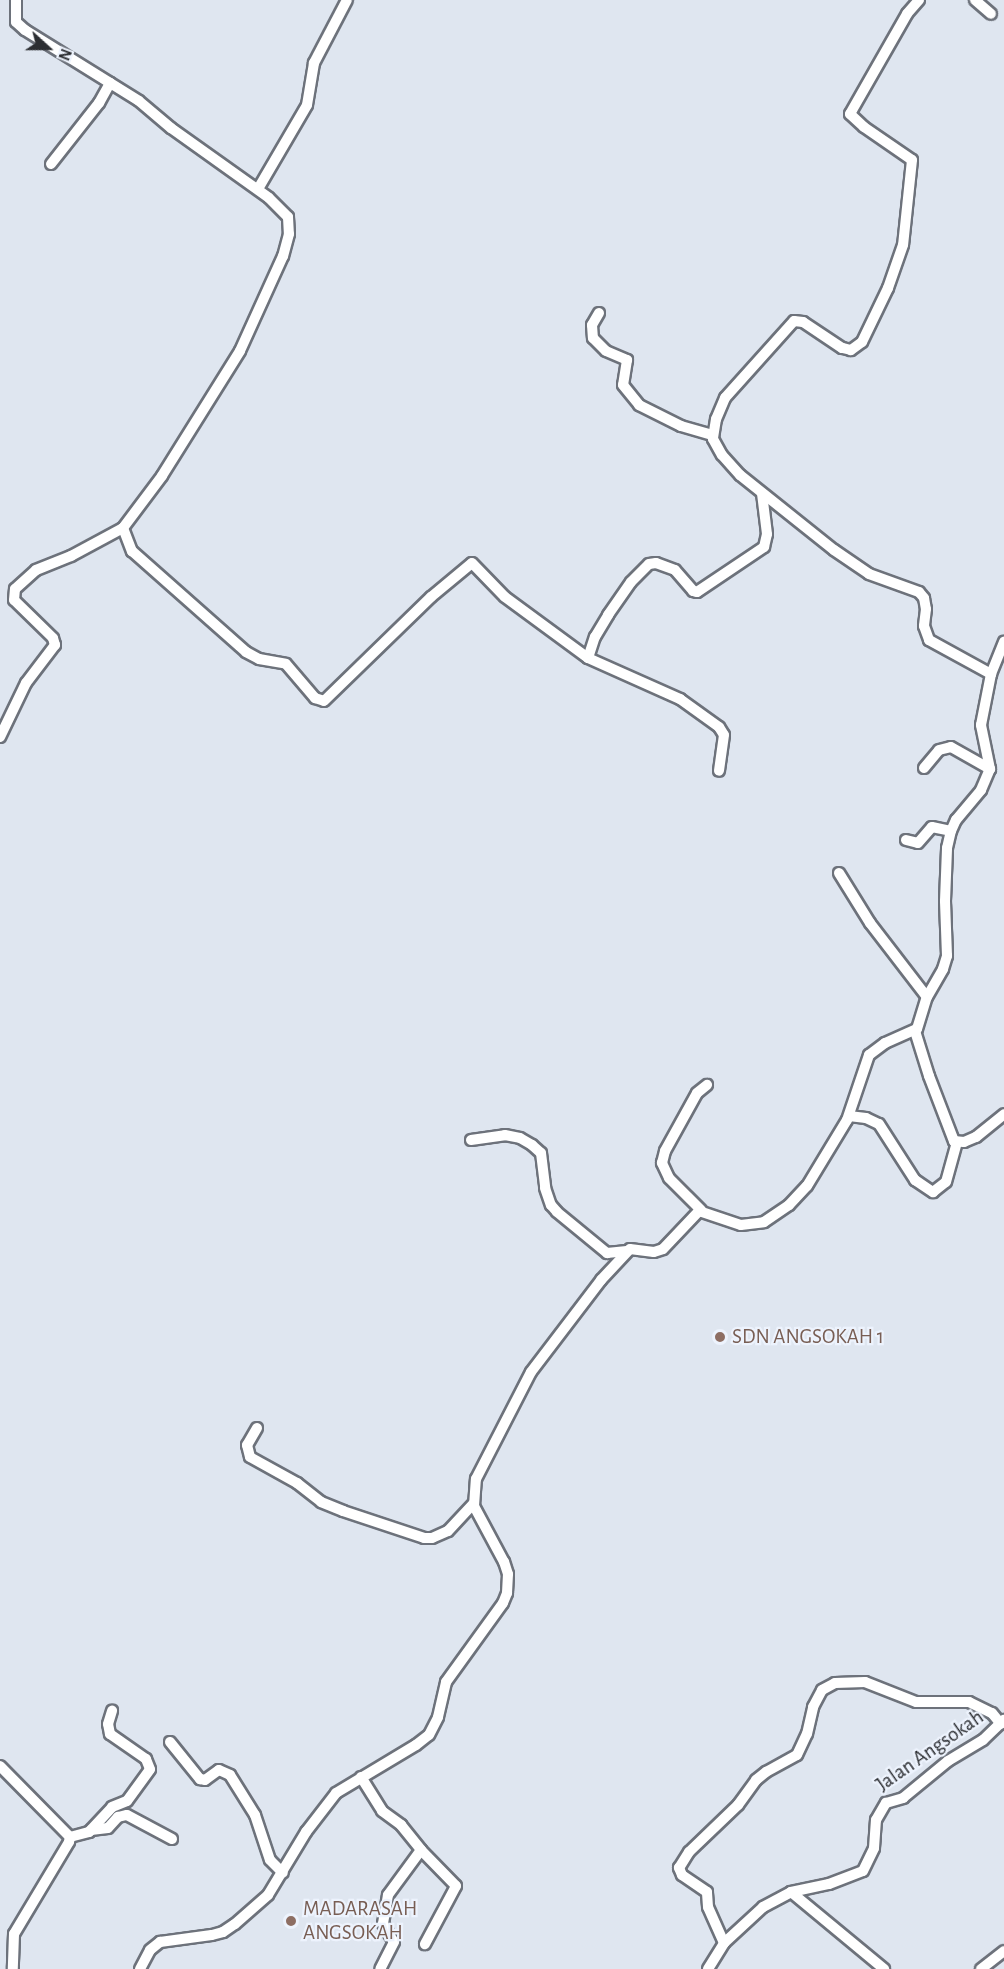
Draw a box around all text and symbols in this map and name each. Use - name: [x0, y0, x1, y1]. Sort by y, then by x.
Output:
- north arrow: [18, 18, 78, 78]
- text: N: [55, 46, 74, 63]
- place label: SDN ANGSOKAH 1: [732, 1324, 884, 1350]
- marker: SDN ANGSOKAH 1: [713, 1330, 727, 1344]
- street label: Jalan Angsokah: [871, 1705, 989, 1797]
- place label: MADARASAH ANGSOKAH: [303, 1896, 417, 1946]
- marker: MADARASAH ANGSOKAH: [284, 1914, 298, 1928]

